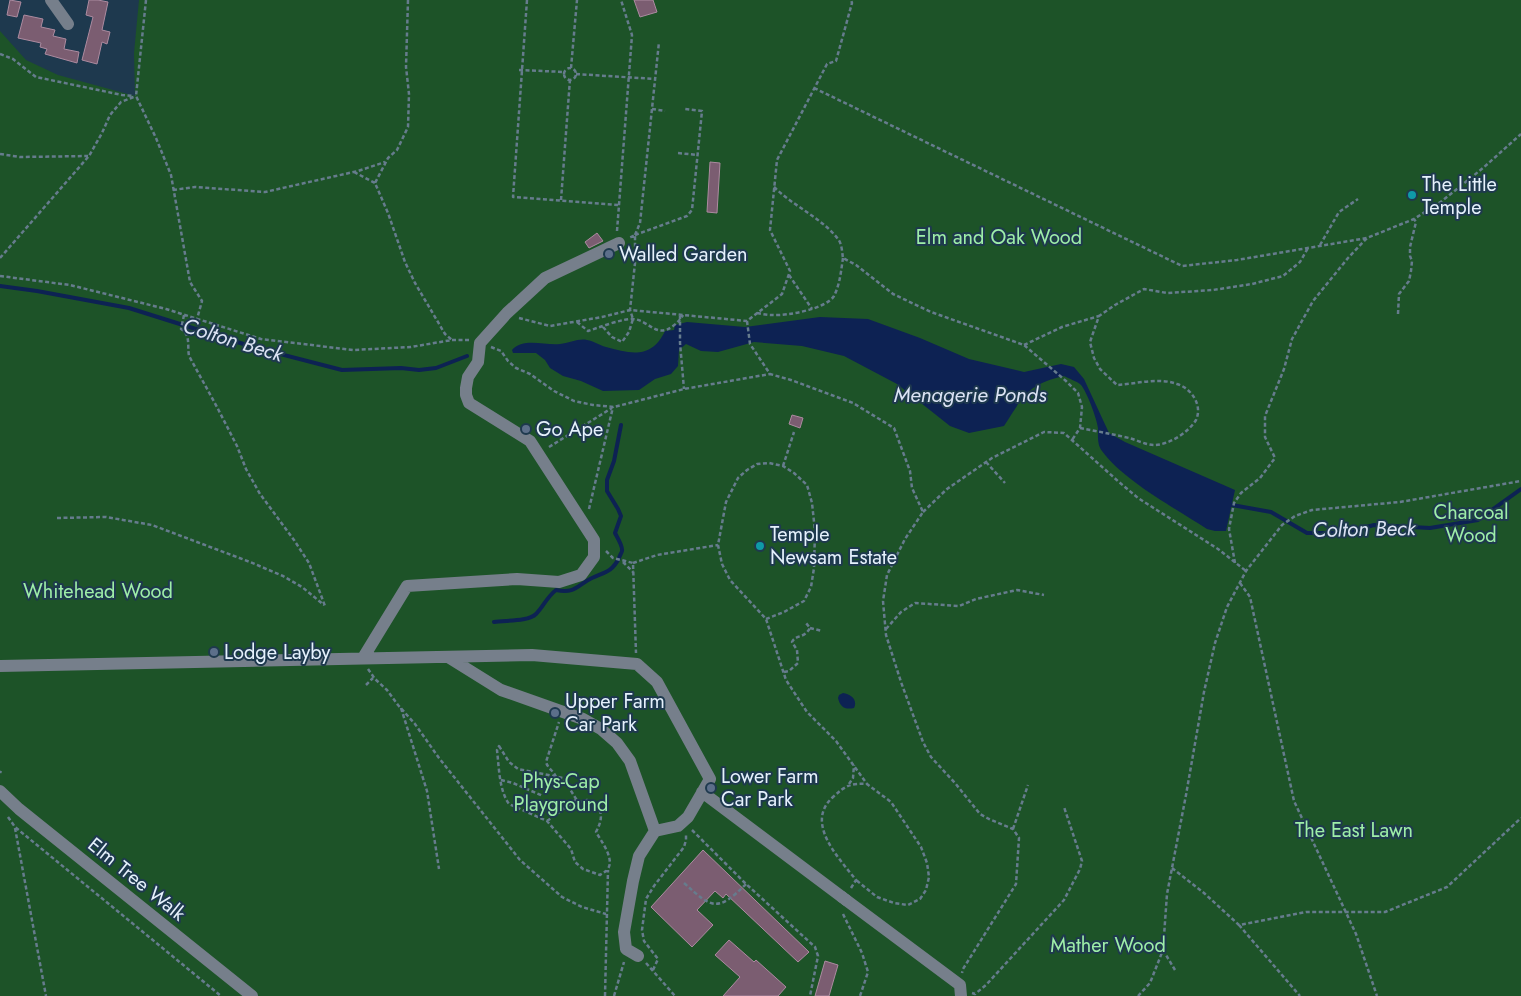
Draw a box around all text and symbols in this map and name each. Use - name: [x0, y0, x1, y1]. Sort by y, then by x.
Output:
- place label: The Little Temple: [1422, 170, 1497, 222]
- marker: The Little Temple: [1406, 189, 1418, 201]
- park label: Elm and Oak Wood: [916, 223, 1082, 252]
- place label: Walled Garden: [619, 240, 748, 269]
- marker: Walled Garden: [603, 248, 615, 260]
- water label: Colton Beck: [179, 311, 288, 370]
- water label: Menagerie Ponds: [894, 380, 1047, 410]
- place label: Go Ape: [536, 415, 603, 444]
- marker: Go Ape: [520, 423, 532, 435]
- park label: Charcoal Wood: [1433, 498, 1509, 550]
- water label: Colton Beck: [1312, 513, 1417, 545]
- place label: Temple Newsam Estate: [770, 520, 897, 572]
- marker: Temple Newsam Estate: [754, 540, 766, 552]
- park label: Whitehead Wood: [23, 577, 173, 606]
- place label: Lodge Layby: [224, 638, 330, 667]
- marker: Lodge Layby: [208, 646, 220, 658]
- place label: Upper Farm Car Park: [565, 687, 665, 739]
- marker: Upper Farm Car Park: [549, 707, 561, 719]
- place label: Lower Farm Car Park: [721, 762, 819, 814]
- park label: Phys-Cap Playground: [514, 767, 608, 819]
- marker: Lower Farm Car Park: [705, 782, 717, 794]
- park label: The East Lawn: [1295, 816, 1413, 845]
- street label: Elm Tree Walk: [81, 831, 192, 928]
- park label: Mather Wood: [1050, 931, 1166, 960]

